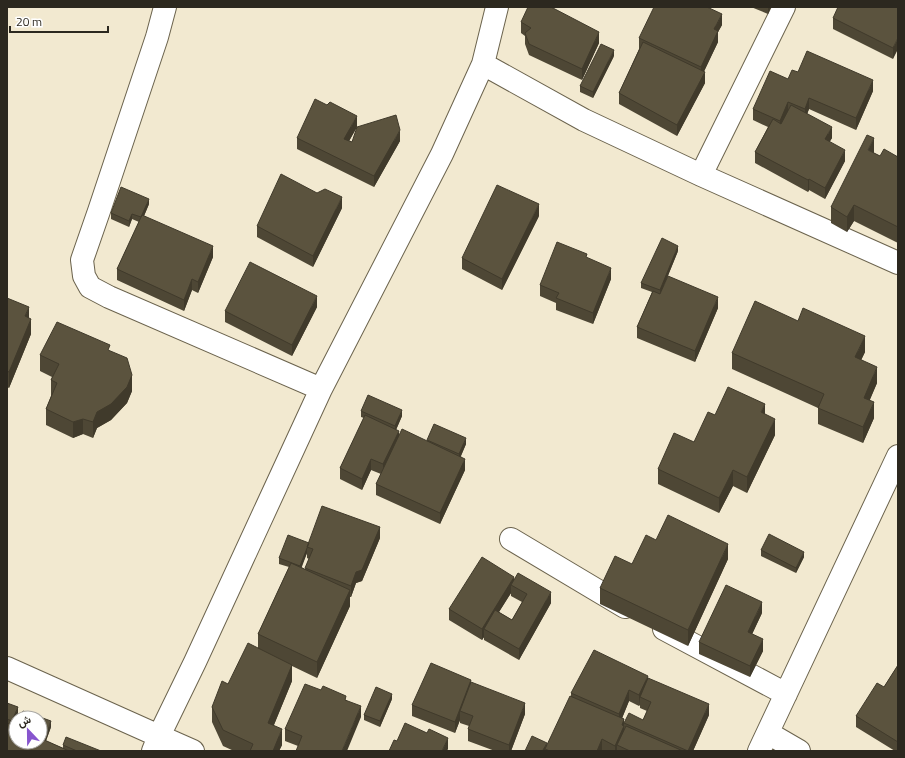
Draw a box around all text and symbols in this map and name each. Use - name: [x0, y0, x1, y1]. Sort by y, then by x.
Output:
- scale bar: [10, 8, 108, 34]
- text: 20 m: [16, 12, 42, 31]
- north arrow: [8, 710, 48, 750]
- text: ش: [15, 711, 33, 731]

